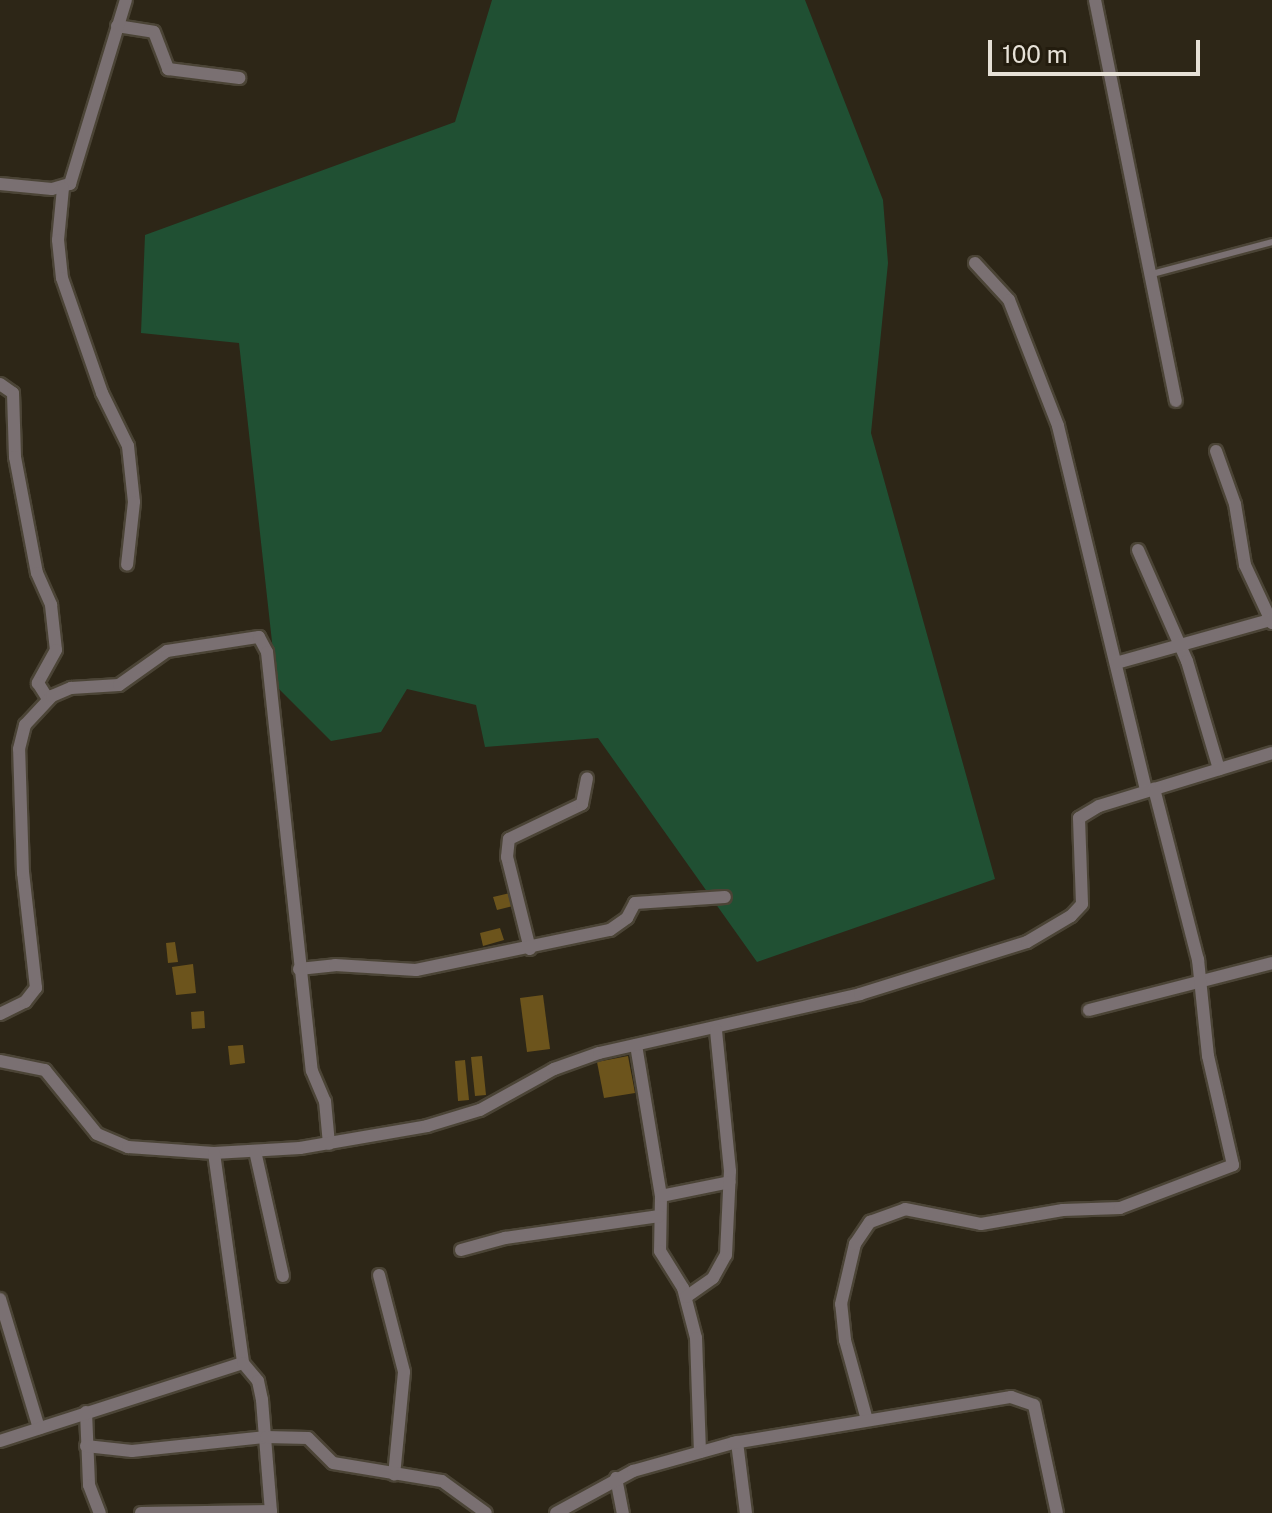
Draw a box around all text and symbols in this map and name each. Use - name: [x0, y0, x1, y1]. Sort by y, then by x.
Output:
- scale bar: [992, 24, 1204, 74]
- text: 100 m: [1002, 40, 1068, 68]

